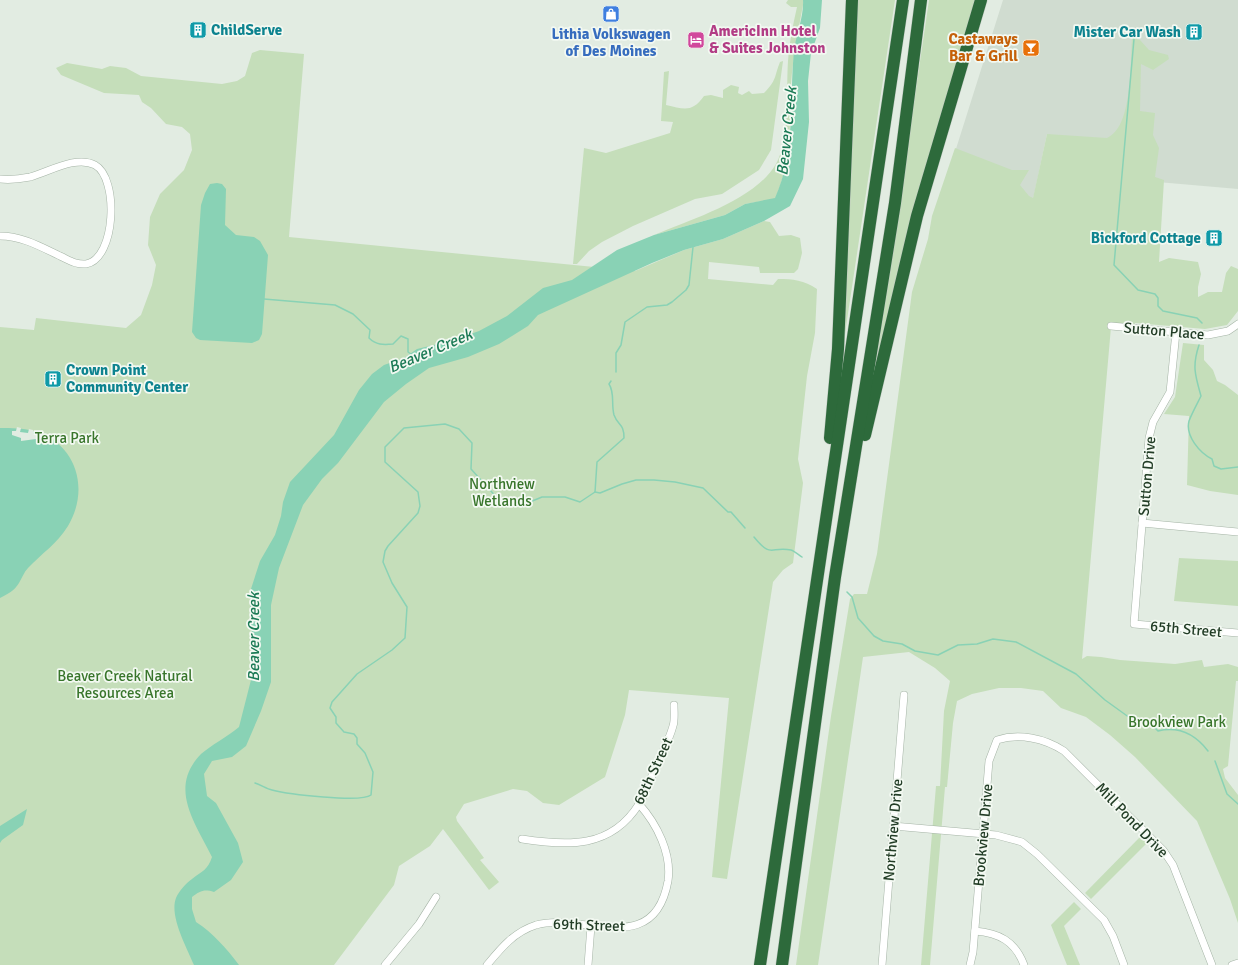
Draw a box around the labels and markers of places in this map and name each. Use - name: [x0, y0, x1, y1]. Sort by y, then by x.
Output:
- shop icon: Lithia Volkswagen of Des Moines: [601, 4, 621, 24]
- building icon: ChildServe: [188, 20, 208, 40]
- place label: ChildServe: [211, 21, 282, 39]
- place label: AmericInn Hotel & Suites Johnston: [709, 22, 825, 57]
- building icon: Mister Car Wash: [1184, 22, 1204, 42]
- place label: Mister Car Wash: [1074, 23, 1181, 41]
- place label: Lithia Volkswagen of Des Moines: [551, 25, 671, 60]
- hotel icon: AmericInn Hotel & Suites Johnston: [686, 30, 706, 50]
- place label: Castaways Bar & Grill: [948, 30, 1018, 65]
- bar icon: Castaways Bar & Grill: [1021, 38, 1041, 58]
- building icon: Bickford Cottage: [1204, 228, 1224, 248]
- place label: Bickford Cottage: [1091, 229, 1201, 247]
- place label: Crown Point Community Center: [66, 361, 188, 396]
- building icon: Crown Point Community Center: [43, 369, 63, 389]

